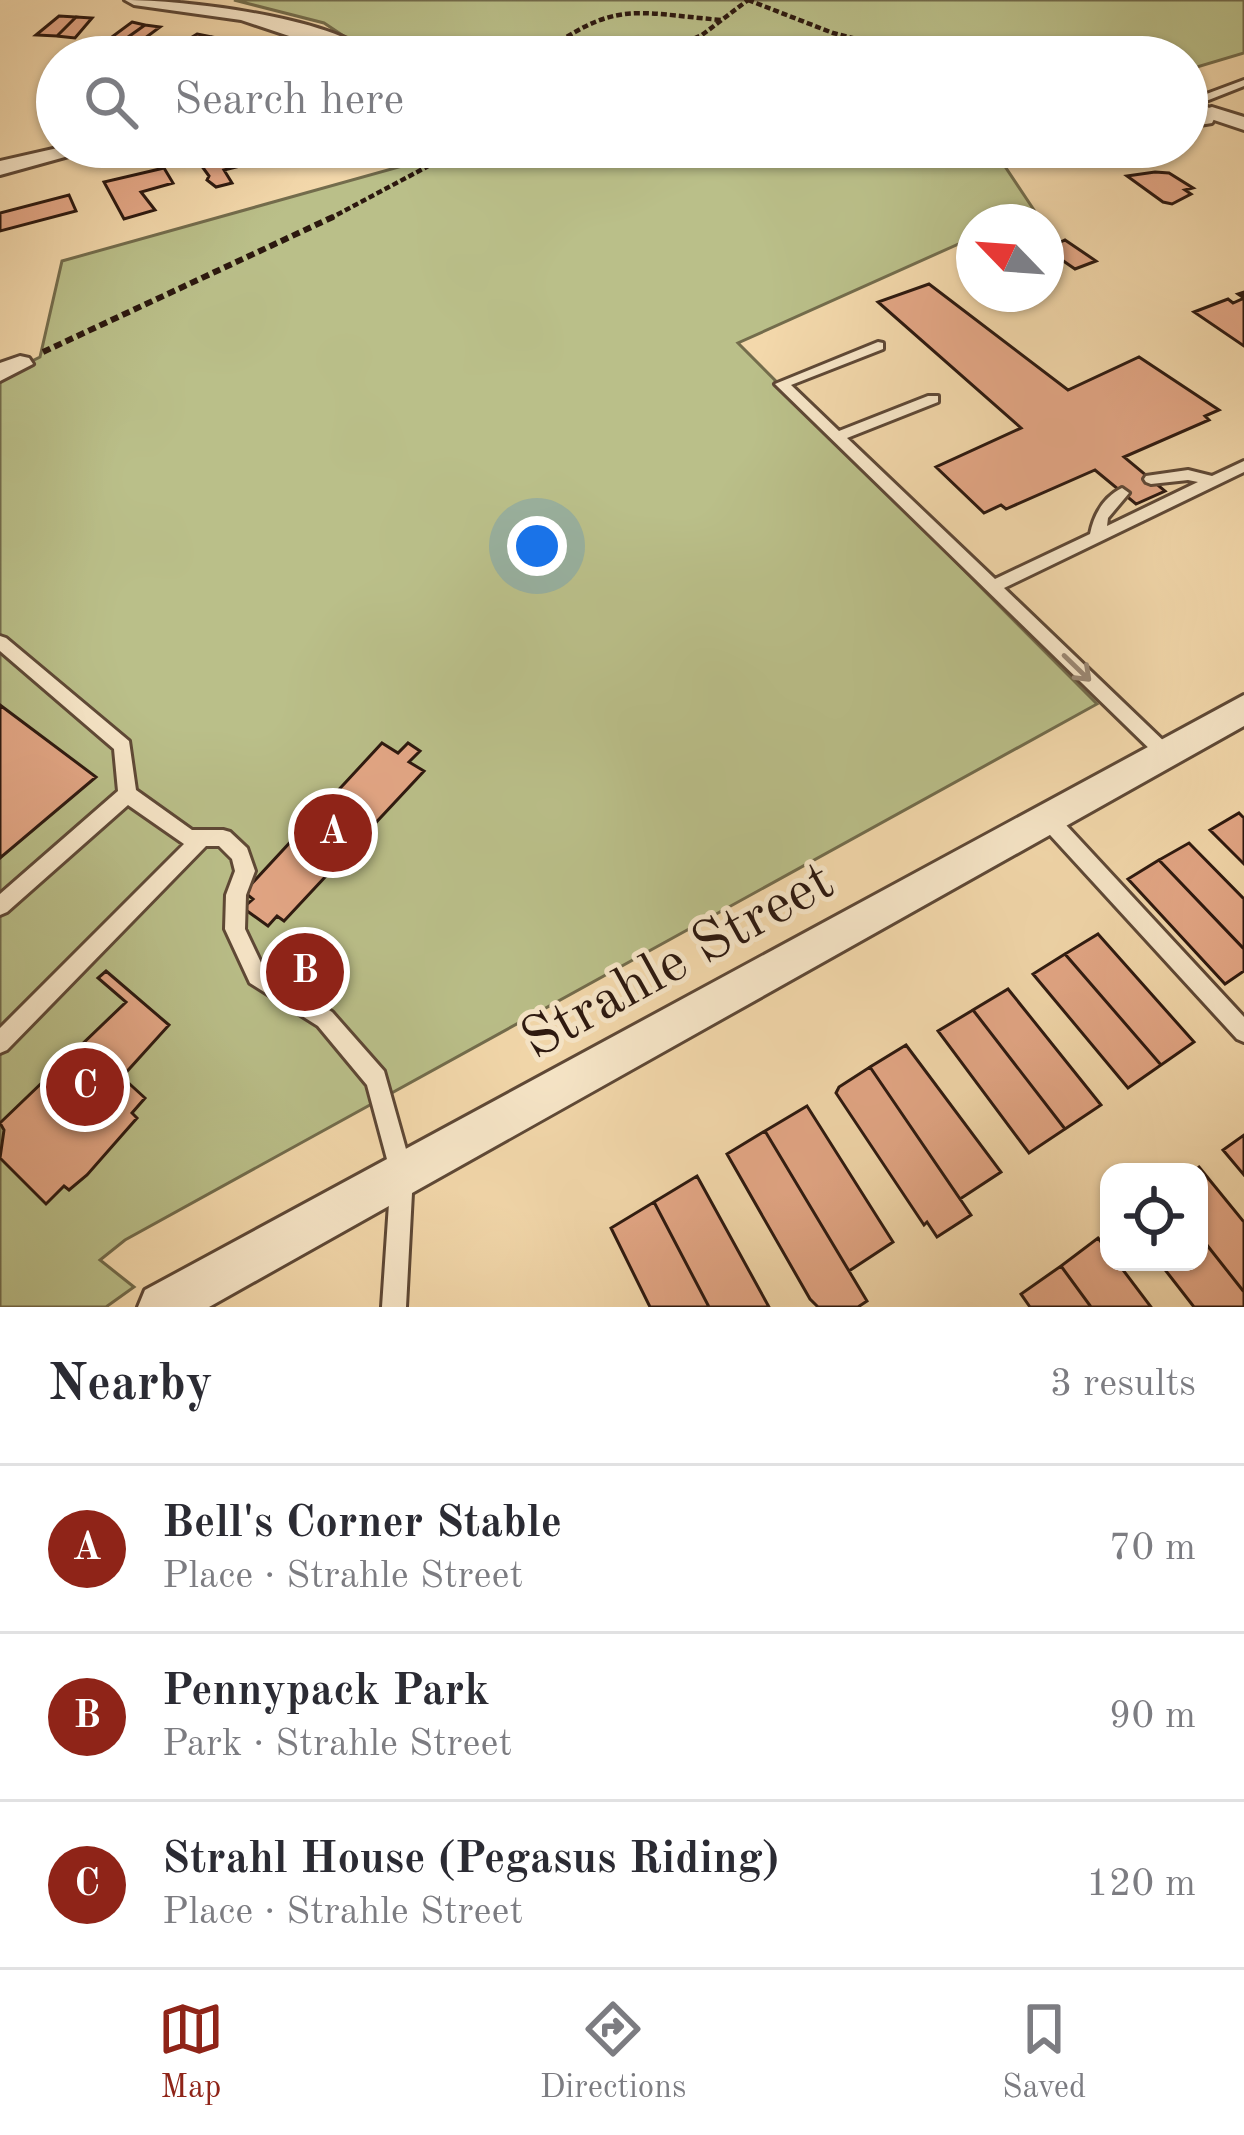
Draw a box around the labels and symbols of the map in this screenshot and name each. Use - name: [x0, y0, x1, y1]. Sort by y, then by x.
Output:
- north arrow: [956, 204, 1064, 312]
- your location: [507, 516, 567, 576]
- one-way arrow: [1062, 653, 1091, 682]
- pin: A: [294, 788, 372, 878]
- street label: Strahle Street: [513, 854, 844, 1072]
- pin: B: [266, 927, 344, 1017]
- pin: C: [46, 1042, 124, 1132]

